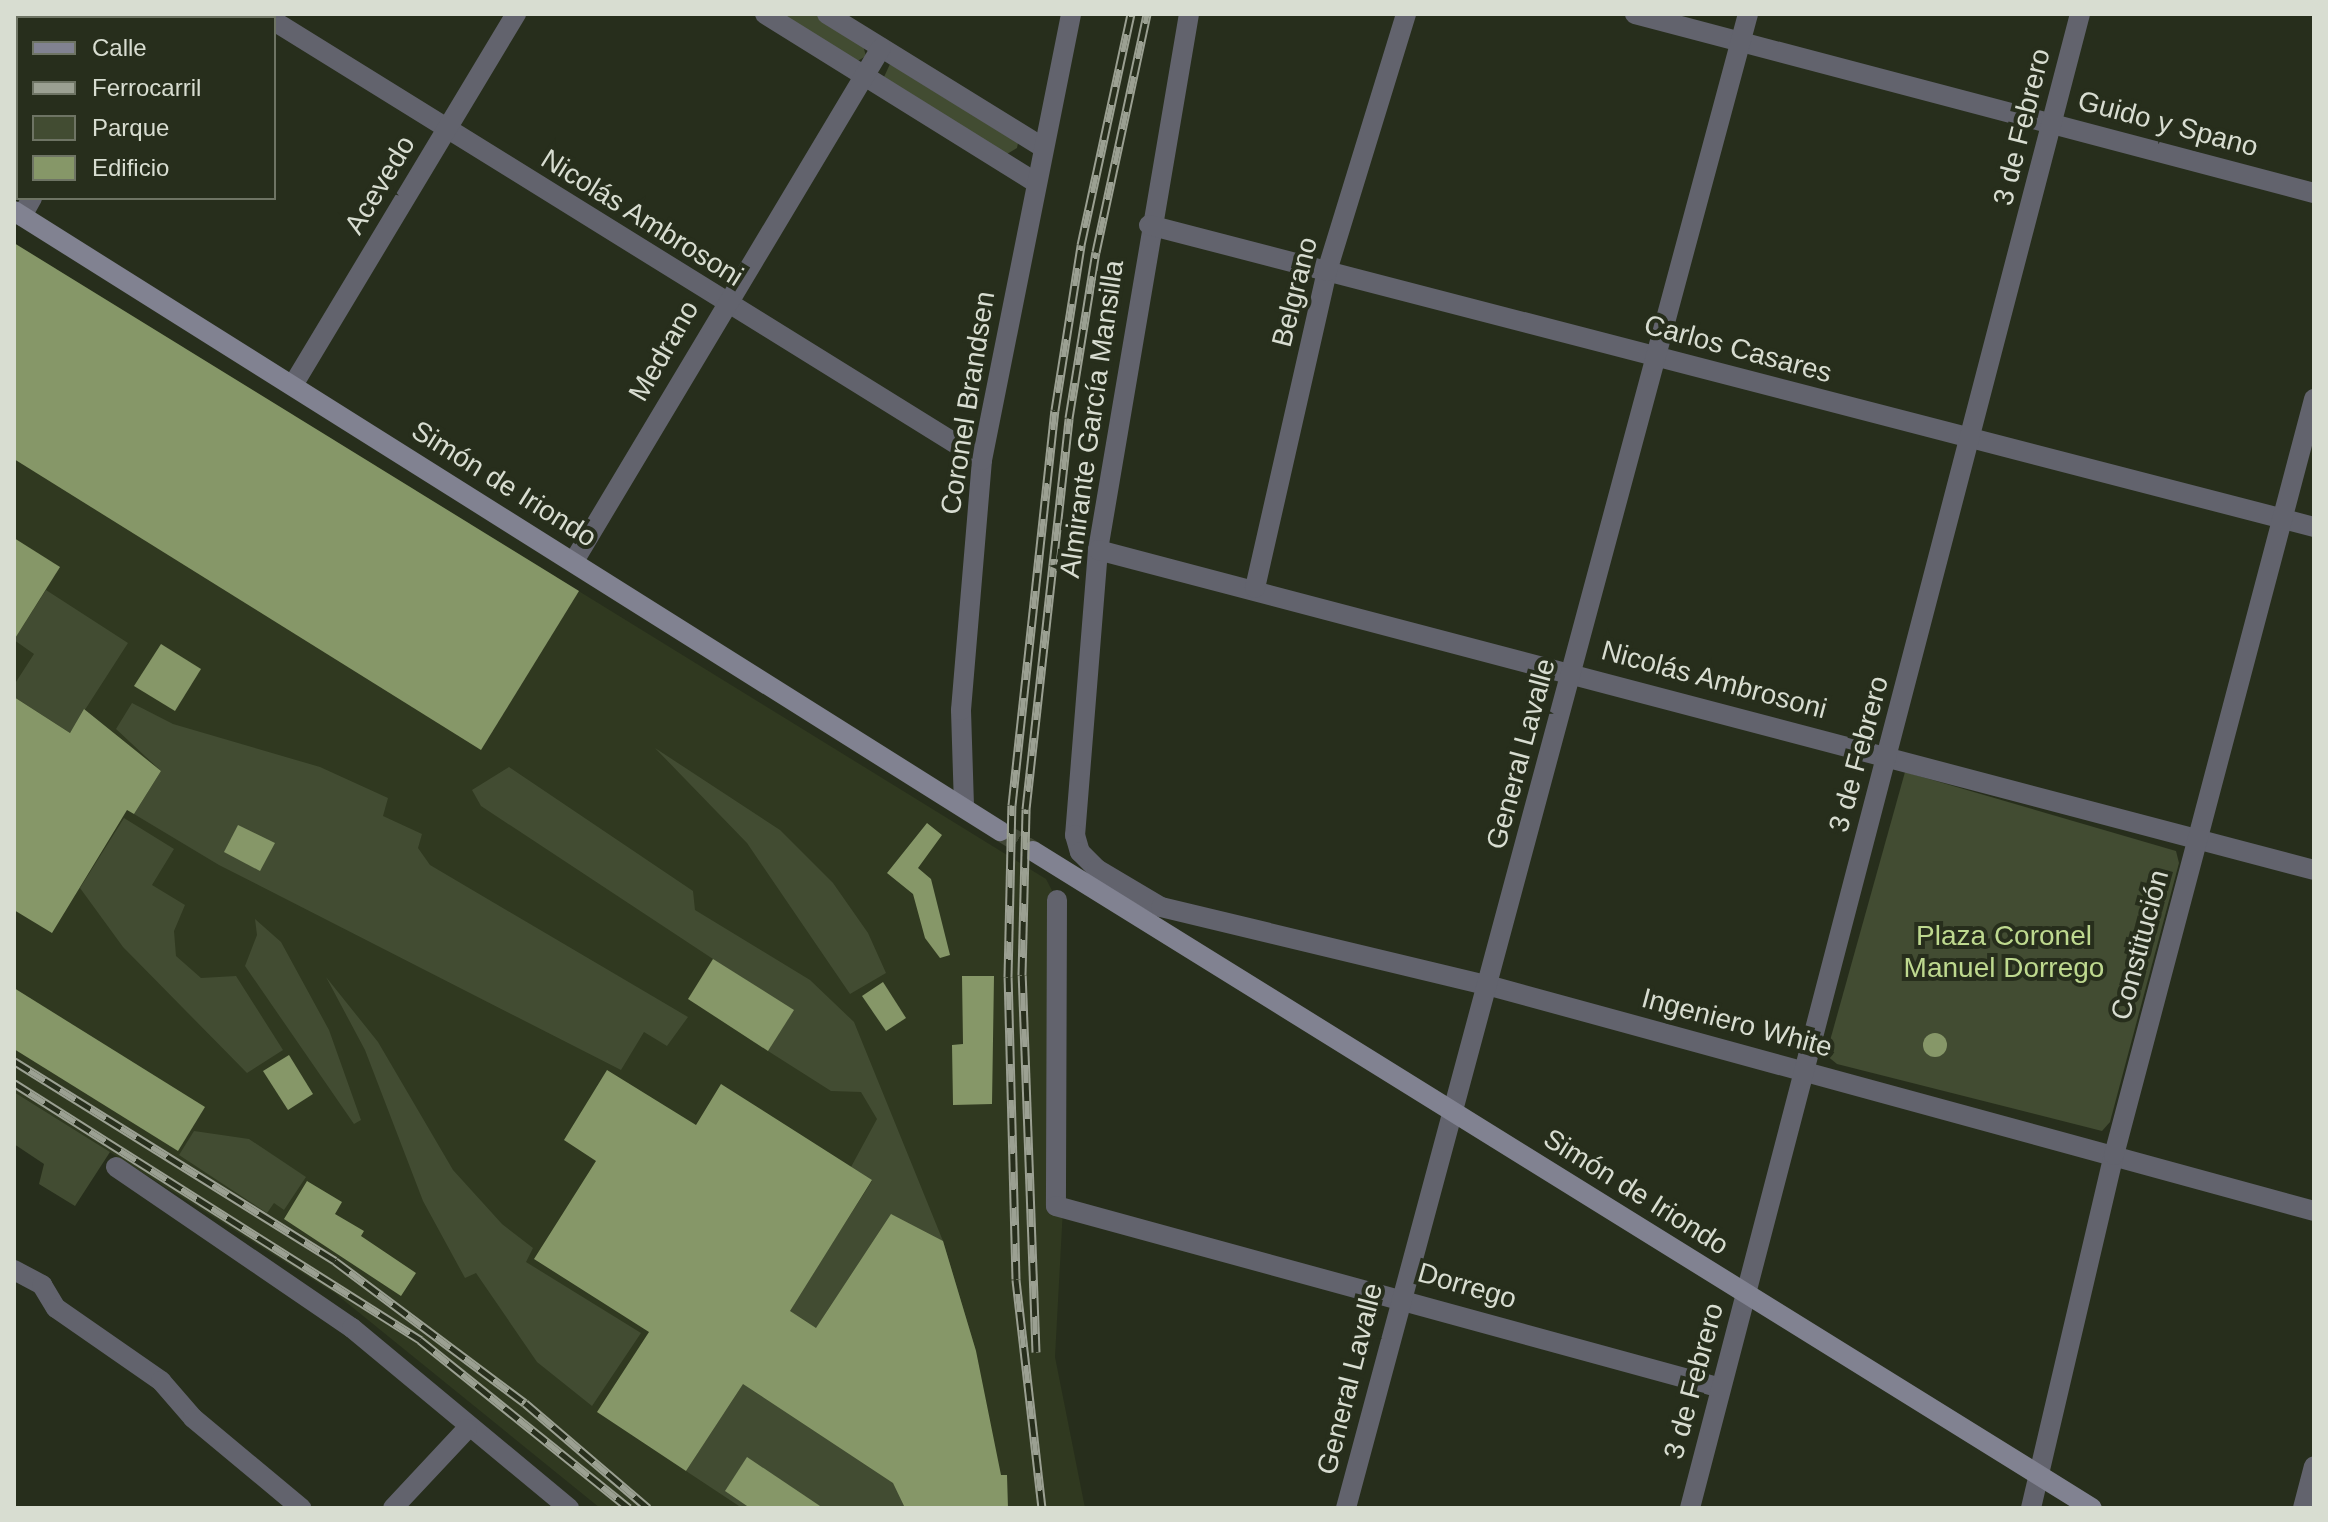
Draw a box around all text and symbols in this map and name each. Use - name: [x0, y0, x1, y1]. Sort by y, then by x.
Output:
- legend: [16, 16, 276, 200]
- text: Calle: [92, 34, 147, 61]
- street label: 3 de Febrero: [1986, 45, 2058, 209]
- text: Ferrocarril: [92, 74, 201, 101]
- street label: Guido y Spano: [2074, 84, 2262, 164]
- text: Parque: [92, 114, 169, 141]
- street label: Acevedo: [338, 130, 422, 240]
- street label: Nicolás Ambrosoni: [534, 142, 750, 294]
- text: Edificio: [92, 154, 169, 181]
- street label: Belgrano: [1265, 234, 1325, 350]
- street label: Almirante García Mansilla: [1053, 258, 1131, 580]
- street label: Coronel Brandsen: [934, 289, 1002, 517]
- street label: Medrano: [622, 295, 706, 407]
- street label: Carlos Casares: [1640, 308, 1836, 390]
- street label: Simón de Iriondo: [405, 414, 603, 554]
- street label: Nicolás Ambrosoni: [1597, 634, 1831, 726]
- street label: General Lavalle: [1479, 655, 1563, 853]
- street label: 3 de Febrero: [1822, 672, 1896, 836]
- street label: Constitución: [2104, 866, 2176, 1024]
- park label: Plaza Coronel Manuel Dorrego: [1904, 919, 2104, 985]
- street label: Ingeniero White: [1638, 981, 1836, 1065]
- street label: Simón de Iriondo: [1537, 1122, 1735, 1262]
- street label: Dorrego: [1414, 1256, 1520, 1316]
- street label: General Lavalle: [1310, 1280, 1390, 1478]
- street label: 3 de Febrero: [1657, 1299, 1731, 1463]

